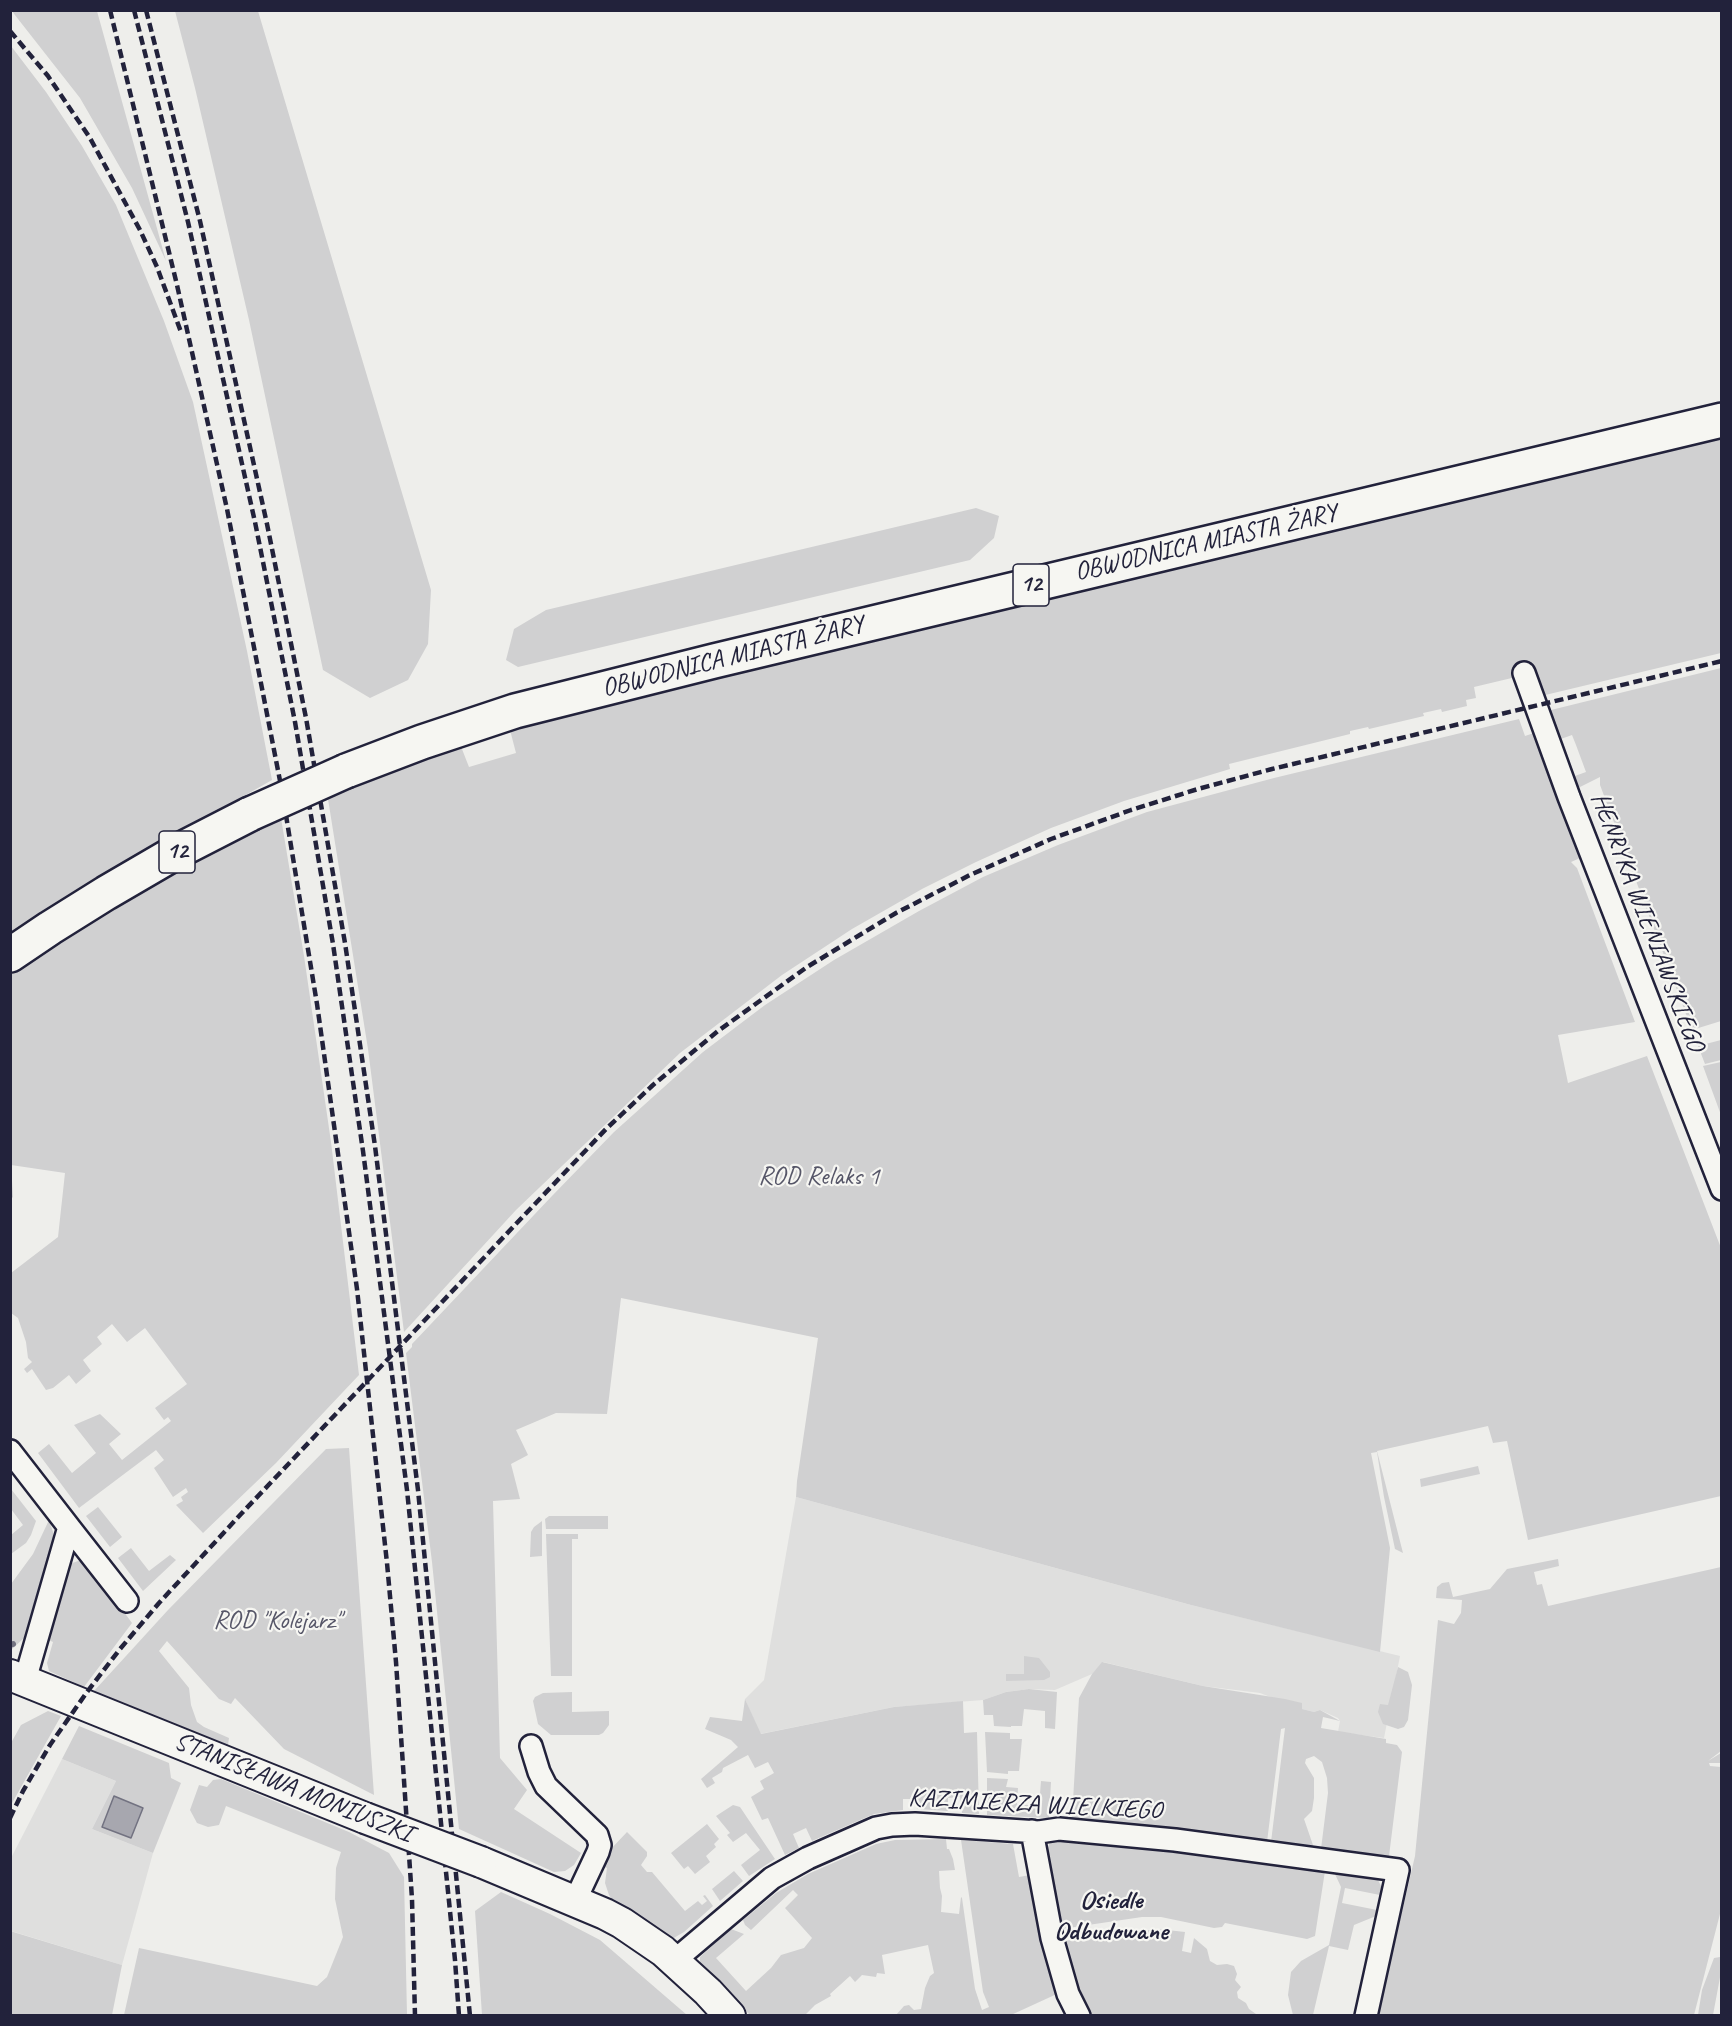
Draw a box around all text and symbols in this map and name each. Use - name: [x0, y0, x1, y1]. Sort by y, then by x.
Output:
- street label: OBWODNICA MIASTA ŻARY: [1072, 498, 1340, 588]
- road number: 12: [1013, 564, 1049, 606]
- street label: OBWODNICA MIASTA ŻARY: [599, 609, 867, 705]
- street label: HENRYKA WIENIAWSKIEGO: [1583, 788, 1711, 1056]
- road number: 12: [159, 831, 195, 873]
- park label: ROD Relaks 1: [758, 1161, 880, 1193]
- park label: ROD "Kolejarz": [213, 1605, 341, 1637]
- street label: STANISŁAWA MONIUSZKI: [170, 1726, 416, 1850]
- street label: KAZIMIERZA WIELKIEGO: [907, 1783, 1163, 1827]
- district label: Osiedle Odbudowane: [1054, 1885, 1168, 1948]

